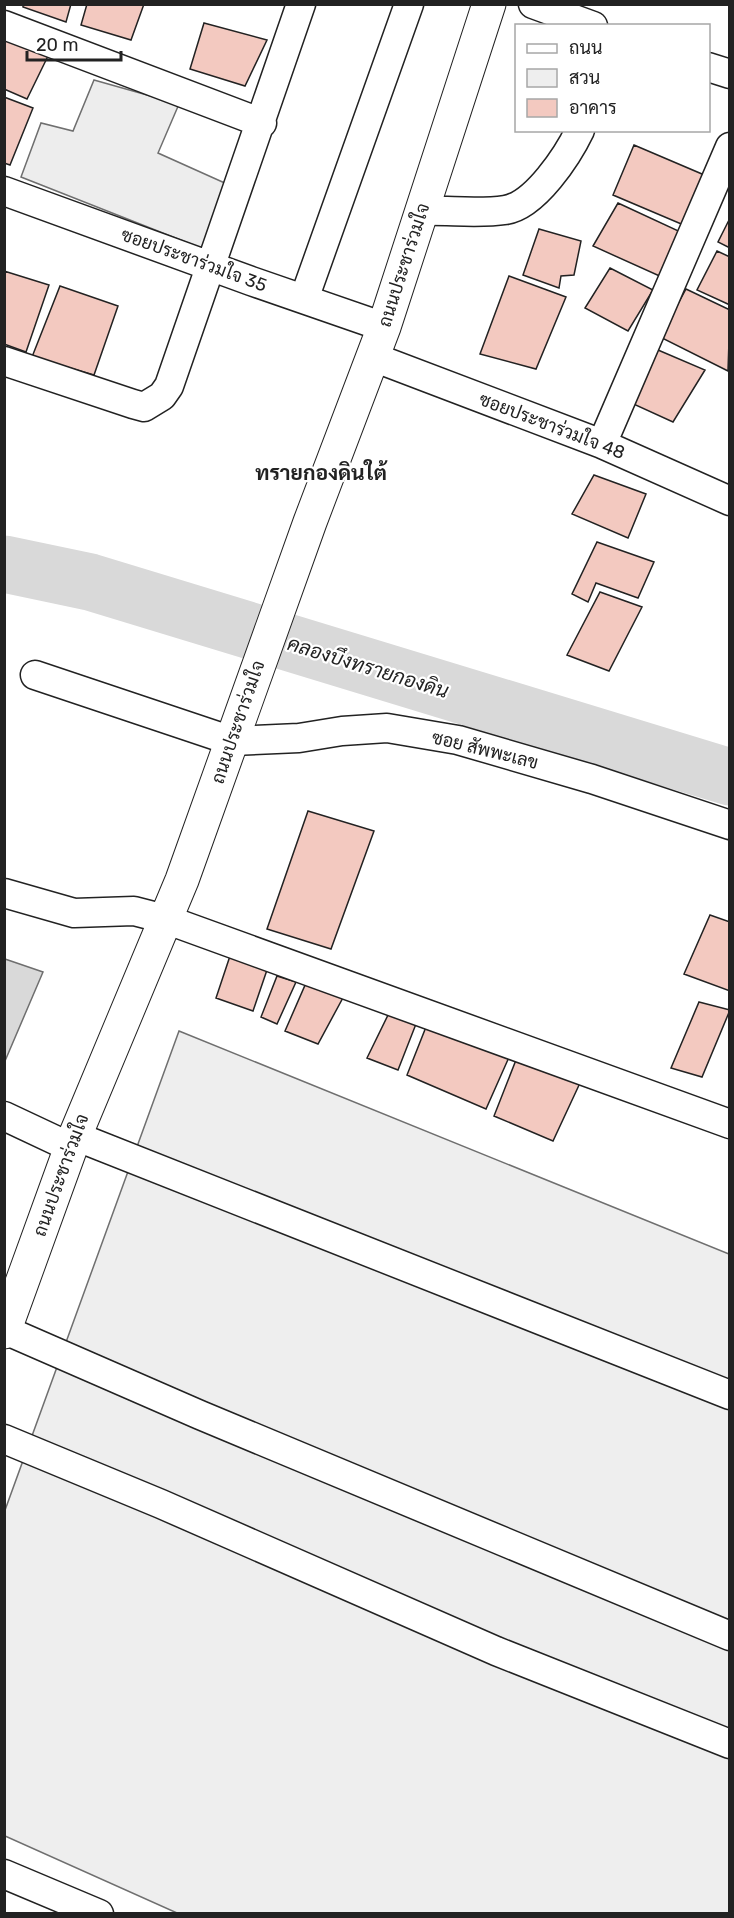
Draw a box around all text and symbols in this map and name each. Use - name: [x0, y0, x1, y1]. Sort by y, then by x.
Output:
- scale bar: [27, 24, 122, 62]
- legend: [515, 24, 710, 132]
- text: 20 m: [36, 34, 78, 56]
- text: ถนน: [569, 37, 602, 59]
- text: สวน: [569, 67, 600, 89]
- text: อาคาร: [569, 97, 617, 119]
- street label: ถนนประชาร่วมใจ: [372, 200, 434, 330]
- street label: ซอยประชาร่วมใจ 35: [118, 222, 271, 297]
- street label: ซอยประชาร่วมใจ 48: [476, 386, 629, 464]
- district label: ทรายกองดินใต้: [255, 459, 388, 485]
- water label: คลองบึงทรายกองดิน: [284, 630, 452, 703]
- street label: ถนนประชาร่วมใจ: [205, 657, 269, 787]
- street label: ซอย สัพพะเลข: [429, 726, 541, 774]
- street label: ถนนประชาร่วมใจ: [27, 1110, 93, 1239]

